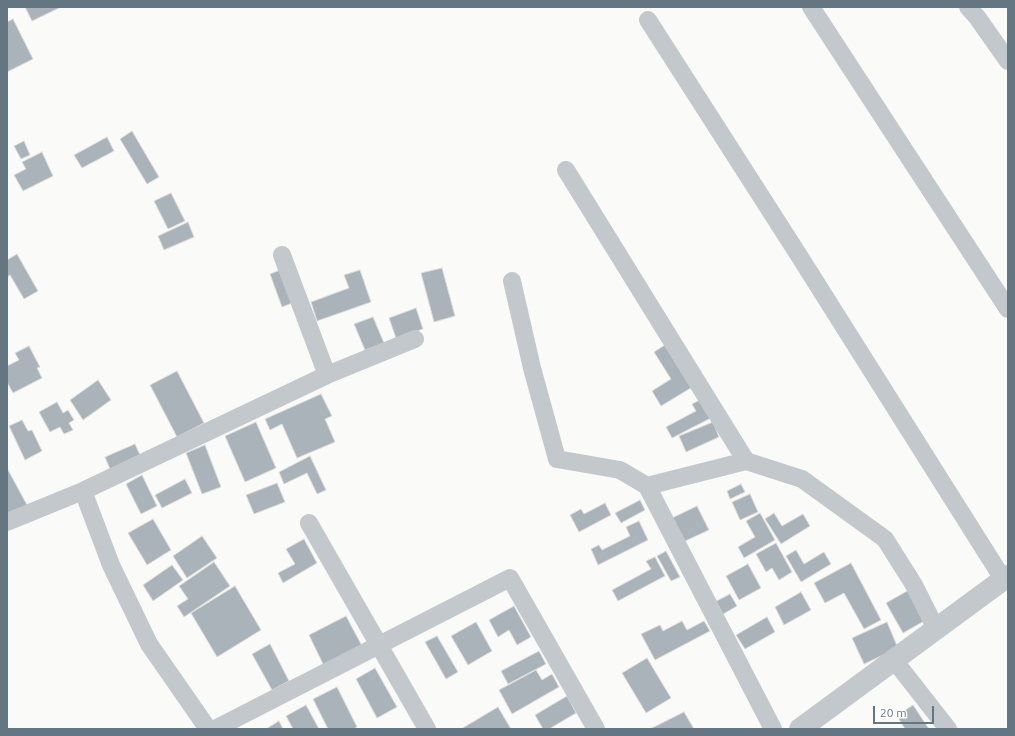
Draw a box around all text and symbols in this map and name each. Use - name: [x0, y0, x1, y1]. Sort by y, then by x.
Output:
- scale bar: [875, 698, 936, 724]
- text: 20 m: [880, 706, 907, 719]

